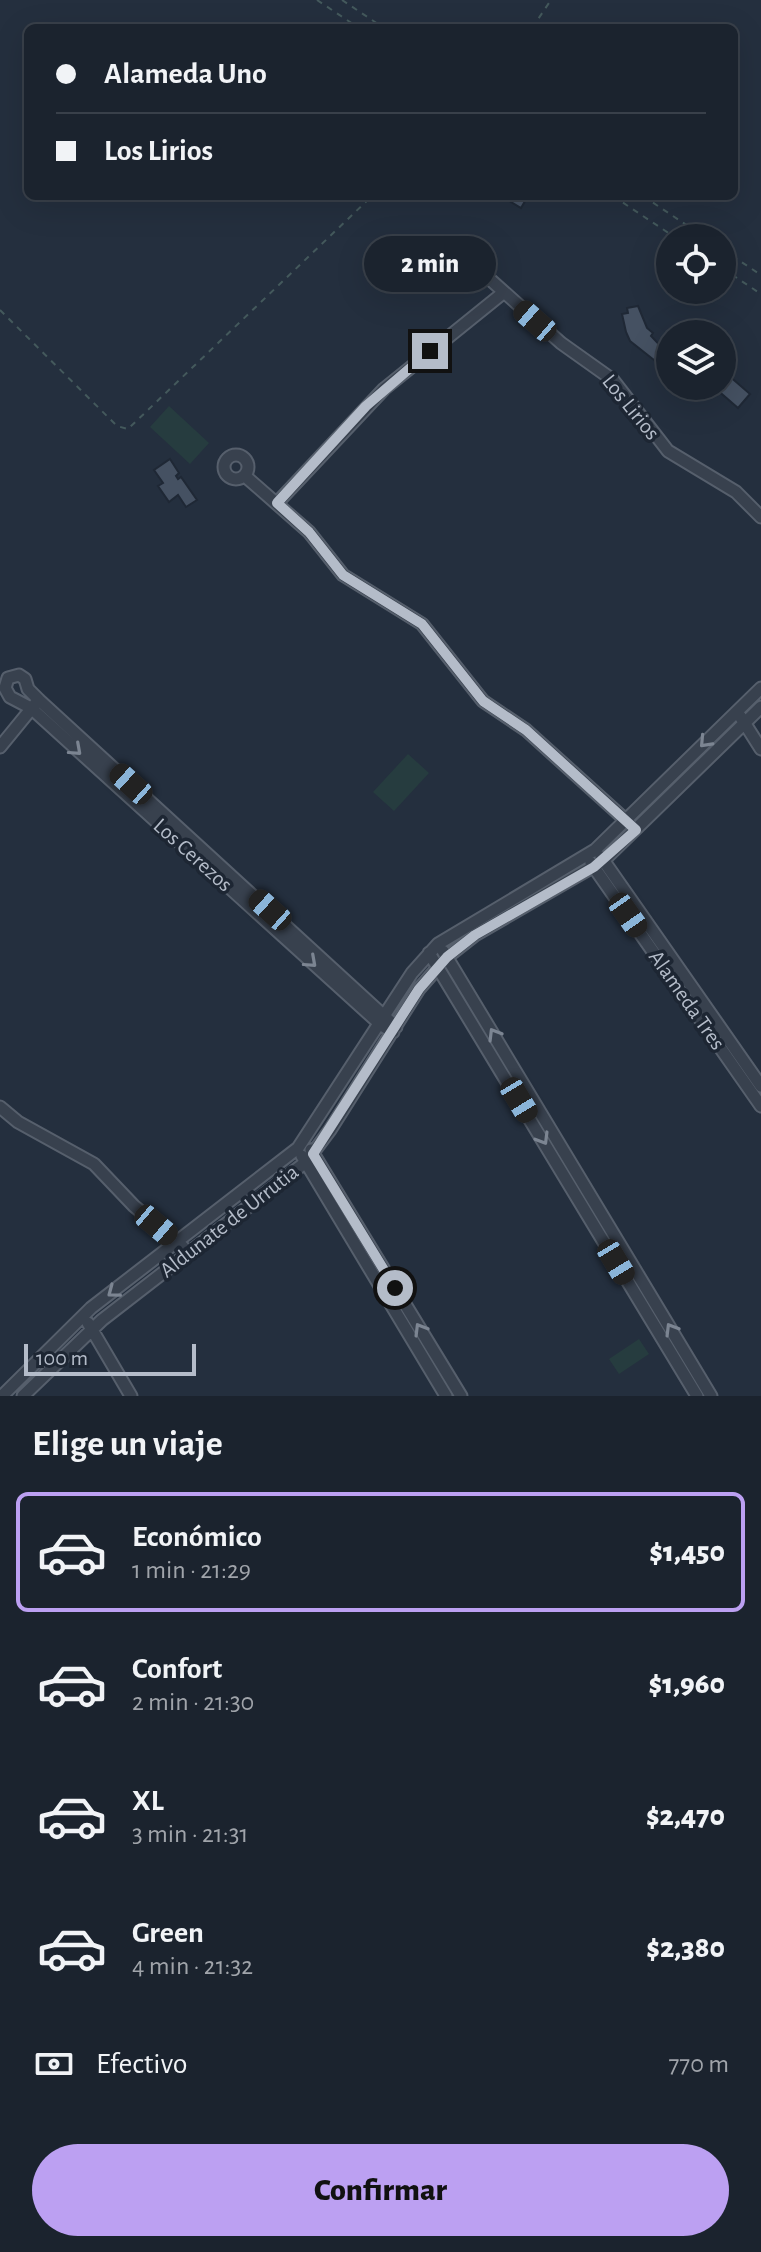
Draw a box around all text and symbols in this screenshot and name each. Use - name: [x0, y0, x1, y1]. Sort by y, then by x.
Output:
- text: Alameda Uno: [104, 59, 267, 89]
- text: Los Lirios: [104, 136, 213, 166]
- map controls: [656, 224, 736, 400]
- button: locate: [656, 224, 736, 304]
- callout: 2 min: [364, 235, 496, 291]
- text: 2 min: [401, 251, 459, 277]
- car: [509, 296, 561, 346]
- button: layers: [656, 320, 736, 400]
- route end: [412, 333, 448, 369]
- street label: Los Lirios: [598, 370, 664, 444]
- one-way arrow: [700, 733, 714, 747]
- one-way arrow: [67, 740, 82, 754]
- car: [105, 759, 157, 809]
- street label: Los Cerezos: [149, 814, 237, 896]
- car: [244, 885, 296, 935]
- car: [604, 888, 652, 942]
- street label: Alameda Tres: [645, 946, 729, 1054]
- one-way arrow: [301, 952, 316, 967]
- one-way arrow: [488, 1028, 504, 1043]
- car: [496, 1073, 542, 1127]
- one-way arrow: [533, 1130, 548, 1145]
- street label: Aldunate de Urrutia: [156, 1160, 302, 1282]
- car: [130, 1200, 182, 1250]
- car: [593, 1235, 639, 1289]
- route start: [377, 1270, 413, 1306]
- one-way arrow: [107, 1282, 122, 1297]
- one-way arrow: [414, 1323, 430, 1338]
- one-way arrow: [666, 1323, 681, 1338]
- scale bar: [24, 1340, 196, 1376]
- text: 100 m: [36, 1347, 88, 1369]
- text: Elige un viaje: [32, 1426, 223, 1462]
- icon: car: [36, 1516, 108, 1588]
- text: Económico: [132, 1522, 262, 1552]
- text: $1,450: [649, 1537, 725, 1567]
- text: 1 min · 21:29: [132, 1557, 251, 1583]
- icon: car: [36, 1648, 108, 1720]
- text: Confort: [132, 1654, 222, 1684]
- text: $1,960: [649, 1669, 725, 1699]
- text: 2 min · 21:30: [132, 1689, 254, 1715]
- icon: car: [36, 1780, 108, 1852]
- text: XL: [132, 1786, 164, 1816]
- text: $2,470: [646, 1801, 725, 1831]
- text: 3 min · 21:31: [132, 1821, 248, 1847]
- icon: car: [36, 1912, 108, 1984]
- text: Green: [132, 1918, 204, 1948]
- text: $2,380: [646, 1933, 725, 1963]
- text: 4 min · 21:32: [132, 1953, 253, 1979]
- icon: cash: [32, 2042, 76, 2086]
- text: Efectivo: [96, 2049, 188, 2079]
- text: 770 m: [668, 2051, 729, 2077]
- button: Confirmar: [32, 2144, 729, 2236]

